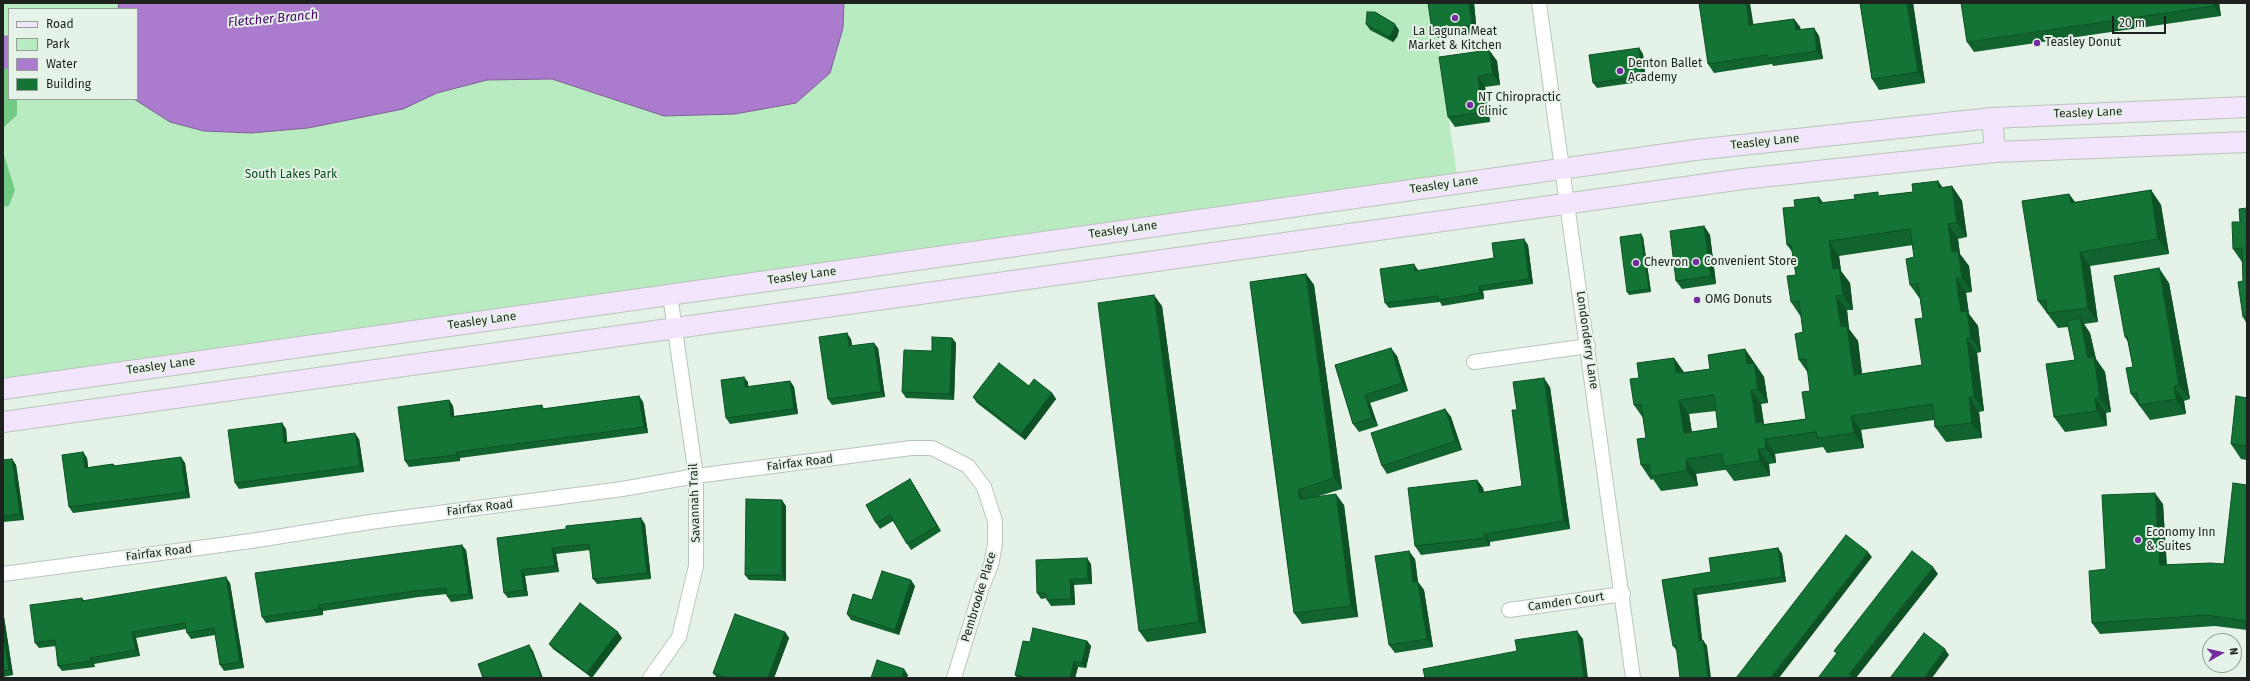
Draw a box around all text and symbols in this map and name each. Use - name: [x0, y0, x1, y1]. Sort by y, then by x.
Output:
- water label: Fletcher Branch: [227, 7, 319, 31]
- legend: [8, 8, 138, 100]
- scale bar: [2114, 8, 2168, 34]
- marker: La Laguna Meat Market & Kitchen: [1450, 13, 1460, 23]
- text: 20 m: [2119, 16, 2145, 30]
- text: Road: [46, 17, 74, 31]
- place label: La Laguna Meat Market & Kitchen: [1408, 25, 1502, 53]
- place label: Teasley Donut: [2045, 36, 2121, 50]
- text: Park: [46, 37, 70, 51]
- marker: Teasley Donut: [2032, 38, 2042, 48]
- text: Water: [46, 57, 77, 71]
- place label: Denton Ballet Academy: [1628, 57, 1702, 85]
- marker: Denton Ballet Academy: [1615, 66, 1625, 76]
- text: Building: [46, 77, 91, 91]
- place label: NT Chiropractic Clinic: [1478, 91, 1561, 119]
- marker: NT Chiropractic Clinic: [1465, 100, 1475, 110]
- street label: Teasley Lane: [2053, 105, 2123, 121]
- street label: Teasley Lane: [1730, 131, 1800, 153]
- park label: South Lakes Park: [245, 168, 337, 182]
- street label: Teasley Lane: [1409, 173, 1479, 197]
- street label: Teasley Lane: [1088, 218, 1158, 242]
- place label: Convenient Store: [1704, 255, 1797, 269]
- place label: Chevron: [1644, 256, 1688, 270]
- marker: Convenient Store: [1691, 257, 1701, 267]
- marker: Chevron: [1631, 258, 1641, 268]
- street label: Teasley Lane: [767, 264, 837, 288]
- street label: Londonderry Lane: [1573, 290, 1601, 390]
- place label: OMG Donuts: [1705, 293, 1772, 307]
- marker: OMG Donuts: [1692, 295, 1702, 305]
- street label: Teasley Lane: [447, 309, 517, 333]
- street label: Teasley Lane: [126, 354, 196, 378]
- street label: Fairfax Road: [766, 452, 834, 474]
- street label: Savannah Trail: [686, 463, 704, 543]
- street label: Fairfax Road: [446, 497, 514, 519]
- place label: Economy Inn & Suites: [2146, 526, 2216, 554]
- marker: Economy Inn & Suites: [2133, 535, 2143, 545]
- street label: Fairfax Road: [125, 542, 193, 564]
- street label: Pembrooke Place: [958, 550, 1000, 644]
- street label: Camden Court: [1527, 590, 1605, 614]
- north arrow: [2202, 633, 2242, 673]
- text: N: [2226, 647, 2240, 656]

